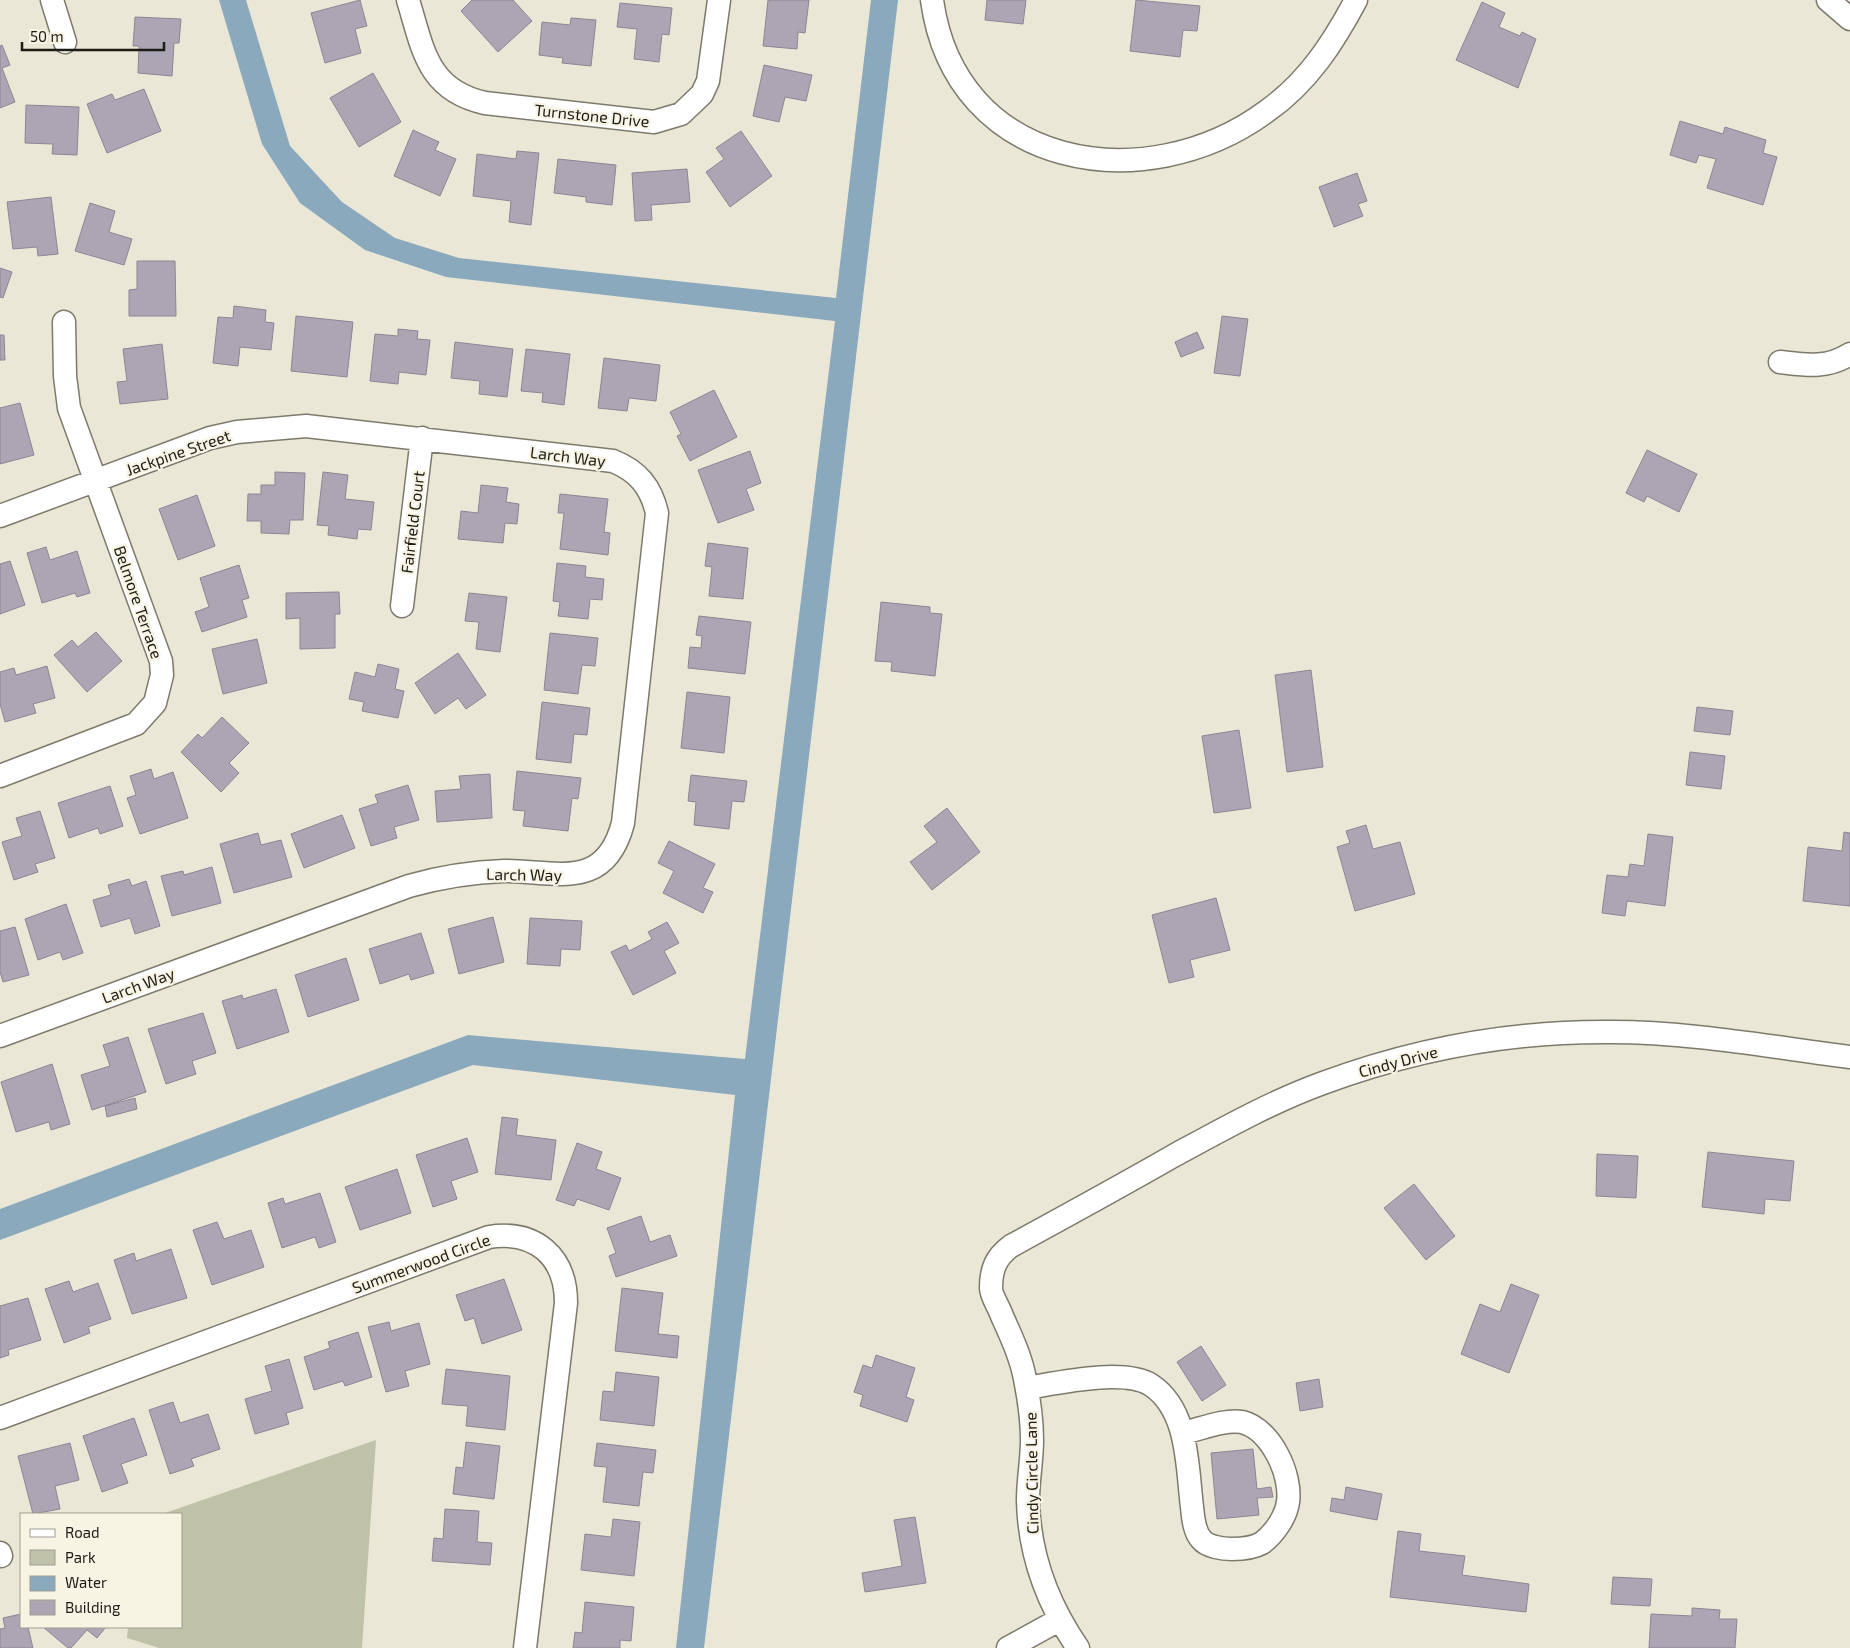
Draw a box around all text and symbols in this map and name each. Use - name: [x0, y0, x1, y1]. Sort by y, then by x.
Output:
- scale bar: [22, 20, 165, 52]
- text: 50 m: [30, 27, 64, 45]
- street label: Turnstone Drive: [534, 100, 650, 130]
- street label: Jackpine Street: [123, 425, 233, 479]
- street label: Larch Way: [529, 442, 607, 470]
- street label: Fairfield Court: [396, 470, 428, 574]
- street label: Belmore Terrace: [111, 543, 167, 661]
- street label: Larch Way: [486, 864, 563, 884]
- street label: Larch Way: [99, 963, 177, 1007]
- street label: Cindy Drive: [1356, 1041, 1440, 1081]
- street label: Summerwood Circle: [349, 1229, 493, 1297]
- street label: Cindy Circle Lane: [1020, 1412, 1042, 1534]
- legend: [20, 1513, 182, 1628]
- text: Road: [65, 1523, 100, 1541]
- text: Park: [65, 1548, 96, 1566]
- text: Water: [65, 1573, 107, 1591]
- text: Building: [65, 1598, 121, 1616]

